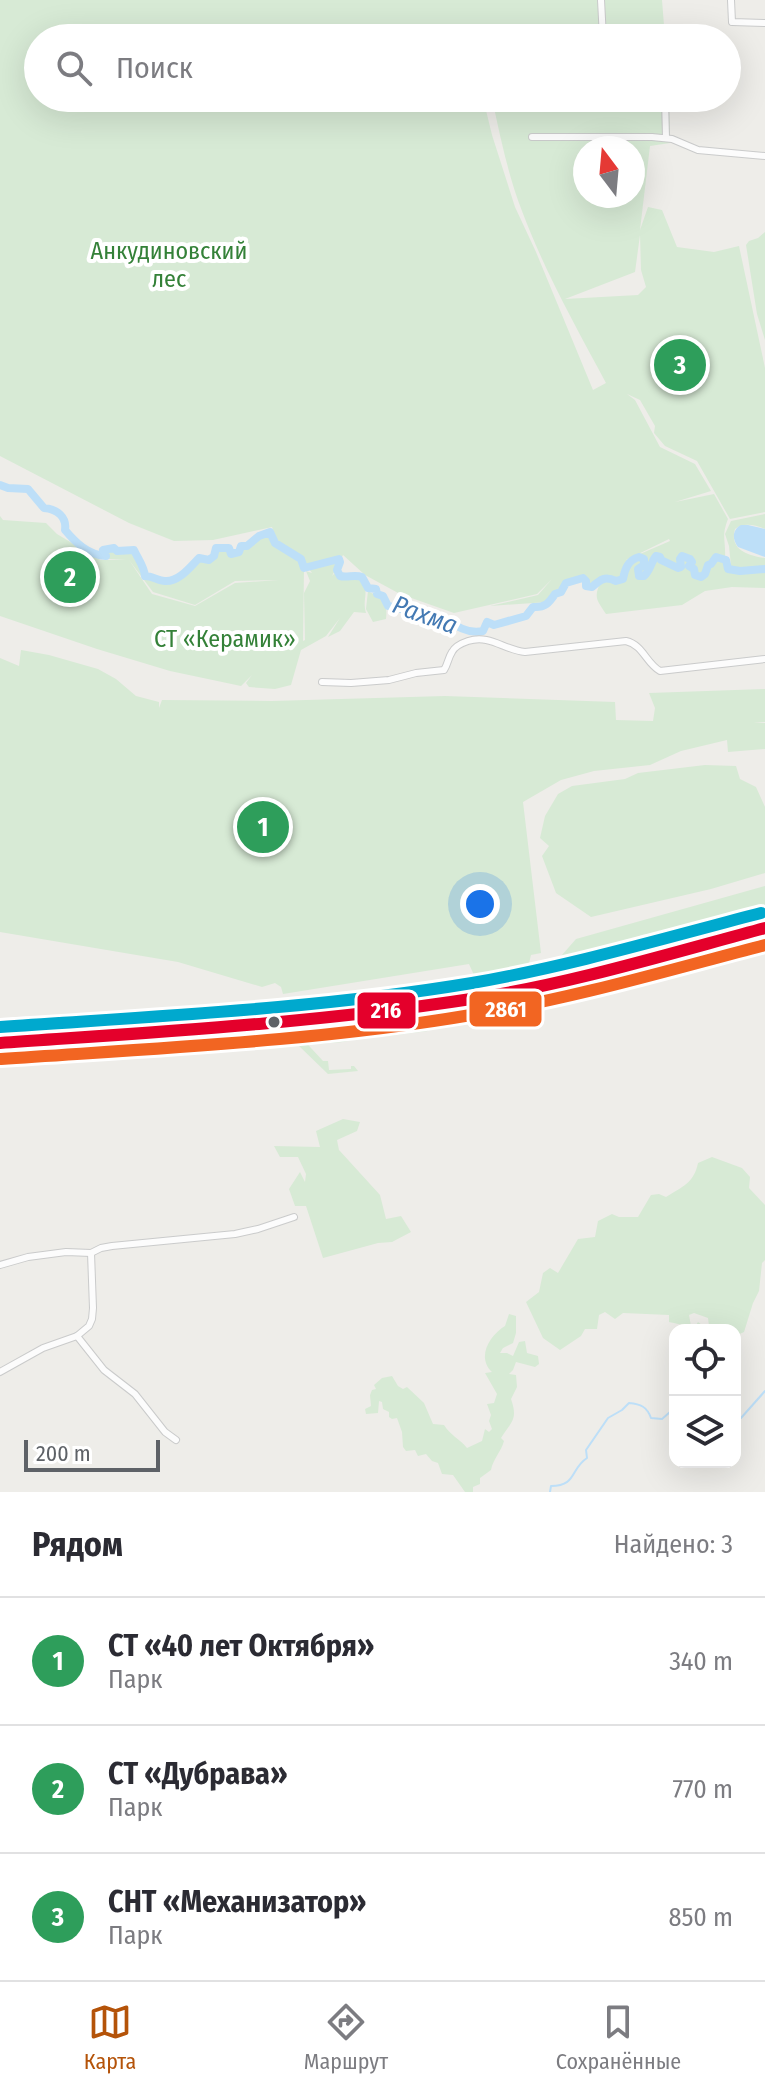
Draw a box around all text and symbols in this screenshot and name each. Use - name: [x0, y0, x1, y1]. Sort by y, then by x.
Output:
- search box: [24, 24, 741, 112]
- icon: search: [52, 46, 96, 90]
- text: Поиск: [116, 50, 193, 86]
- north arrow: [573, 136, 645, 208]
- park label: Анкудиновский лес: [91, 237, 247, 293]
- pin: 3: [654, 335, 706, 395]
- pin: 2: [44, 547, 96, 607]
- water label: Рахма: [388, 589, 462, 641]
- park label: СТ «Керамик»: [154, 625, 296, 653]
- pin: 1: [237, 797, 289, 857]
- your location: [460, 884, 500, 924]
- line badge: 2861: [468, 990, 543, 1028]
- line badge: 216: [356, 991, 417, 1030]
- text: 2861: [484, 996, 527, 1023]
- text: 216: [370, 997, 401, 1024]
- unlabelled marker: [266, 1014, 282, 1030]
- map controls: [669, 1324, 741, 1468]
- button: locate: [669, 1324, 741, 1396]
- button: layers: [669, 1396, 741, 1468]
- scale bar: [24, 1436, 160, 1472]
- text: 200 m: [36, 1440, 91, 1467]
- text: Рядом: [32, 1524, 123, 1565]
- text: Найдено: 3: [614, 1529, 733, 1560]
- text: СТ «40 лет Октября»: [108, 1628, 374, 1664]
- text: 1: [53, 1646, 64, 1677]
- text: 340 m: [669, 1646, 733, 1677]
- text: Парк: [108, 1664, 162, 1695]
- text: СТ «Дубрава»: [108, 1756, 288, 1792]
- text: 2: [52, 1774, 64, 1805]
- text: 770 m: [672, 1774, 733, 1805]
- text: Парк: [108, 1792, 162, 1823]
- text: СНТ «Механизатор»: [108, 1884, 366, 1920]
- text: 3: [52, 1902, 64, 1933]
- text: 850 m: [668, 1902, 733, 1933]
- text: Парк: [108, 1920, 162, 1951]
- tab: Карта: [84, 2000, 136, 2075]
- tab: Маршрут: [304, 2000, 388, 2075]
- tab: Сохранённые: [556, 2000, 681, 2075]

